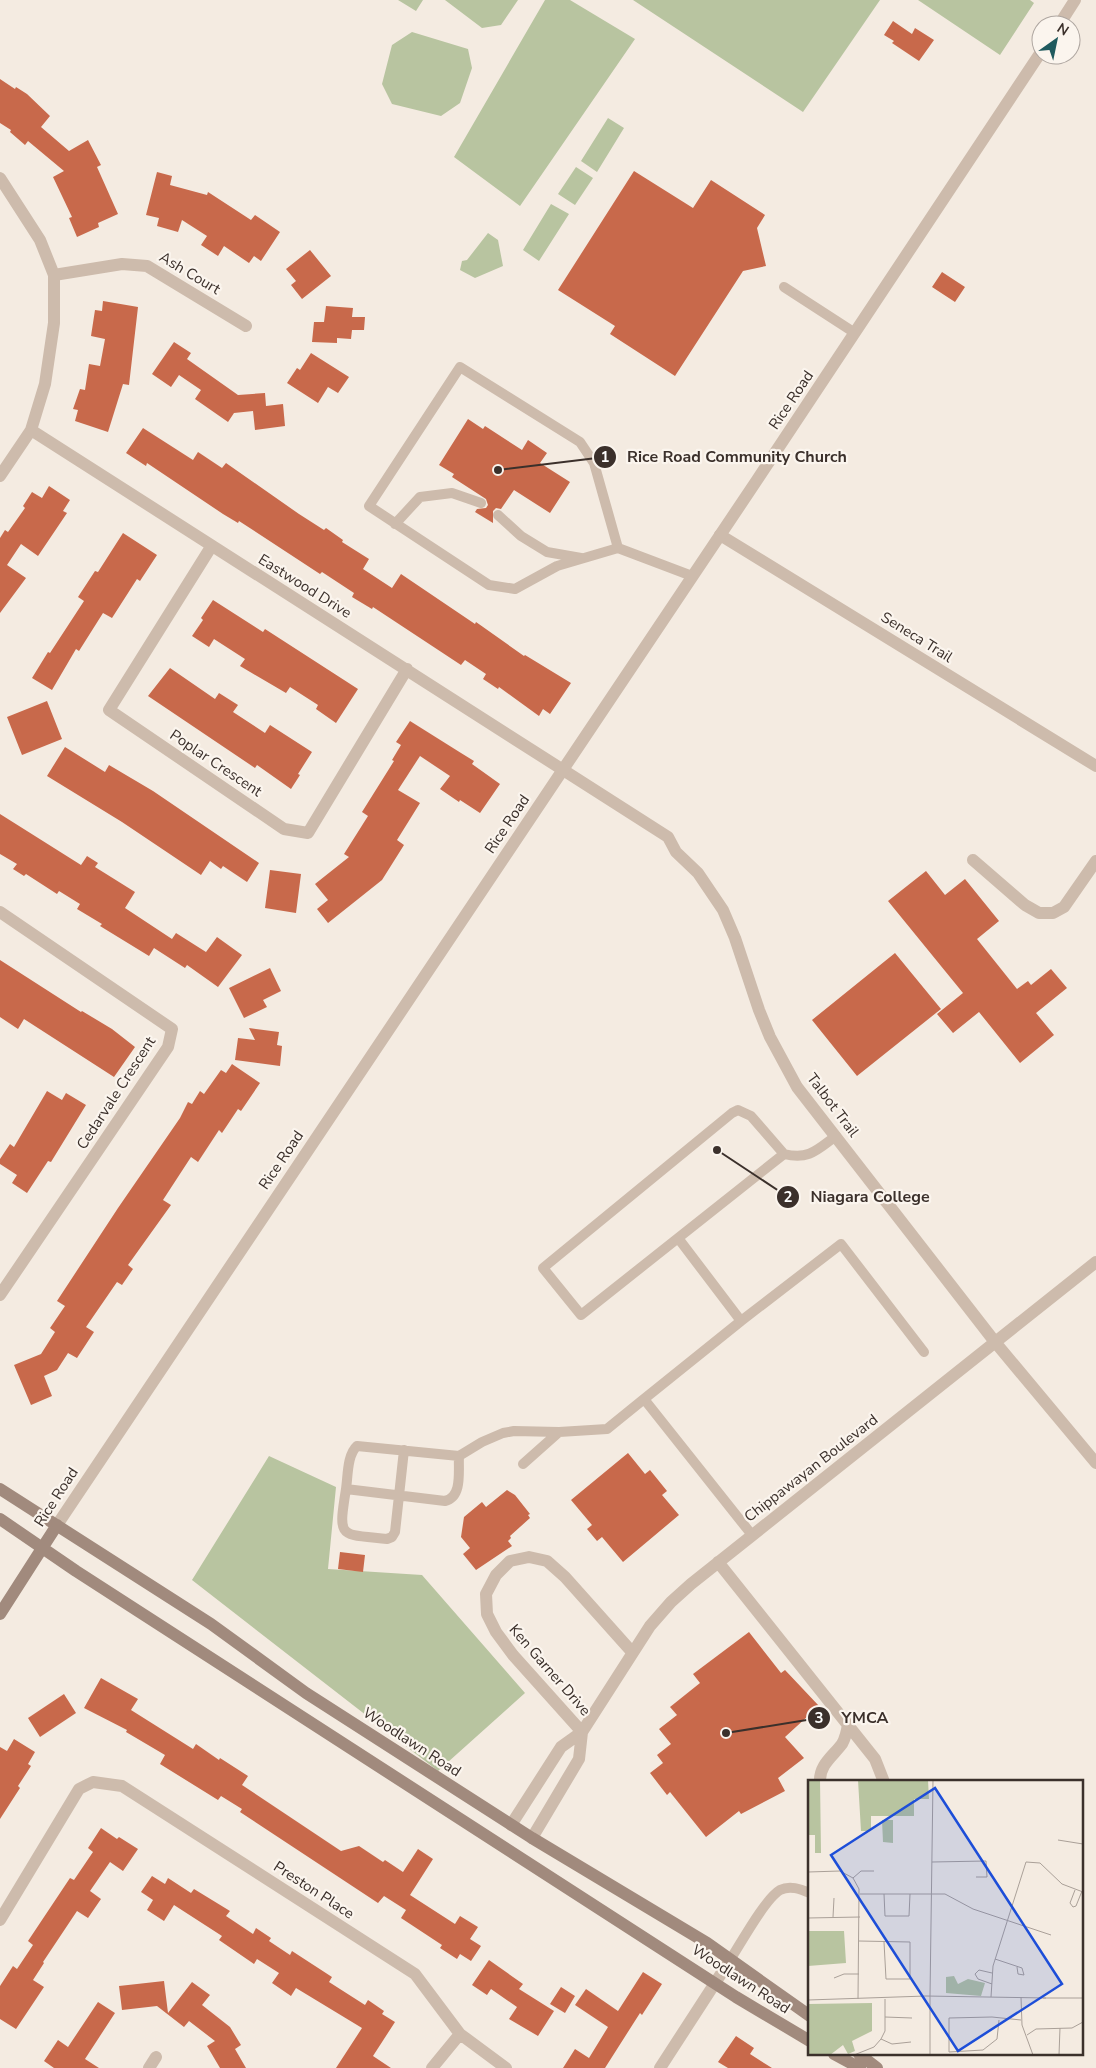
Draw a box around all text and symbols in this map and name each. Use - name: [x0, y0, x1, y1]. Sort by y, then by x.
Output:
- north arrow: [1031, 15, 1081, 65]
- text: N: [1053, 19, 1072, 40]
- street label: Ash Court: [156, 247, 225, 299]
- street label: Rice Road: [764, 367, 818, 433]
- callout: Rice Road Community Church: [593, 441, 857, 472]
- text: Rice Road Community Church: [627, 446, 847, 468]
- text: 1: [600, 447, 610, 467]
- street label: Eastwood Drive: [255, 549, 355, 623]
- street label: Seneca Trail: [877, 607, 957, 667]
- street label: Poplar Crescent: [166, 725, 267, 802]
- street label: Rice Road: [480, 791, 534, 857]
- street label: Cedarvale Crescent: [72, 1032, 160, 1153]
- street label: Talbot Trail: [802, 1069, 864, 1142]
- street label: Rice Road: [254, 1127, 308, 1193]
- callout: Niagara College: [775, 1181, 940, 1212]
- text: Niagara College: [810, 1186, 930, 1208]
- text: 2: [783, 1187, 793, 1207]
- street label: Chippawayan Boulevard: [740, 1410, 882, 1526]
- street label: Rice Road: [29, 1463, 83, 1531]
- street label: Ken Garner Drive: [505, 1620, 595, 1720]
- callout: YMCA: [806, 1702, 898, 1733]
- street label: Woodlawn Road: [359, 1703, 465, 1781]
- text: YMCA: [841, 1707, 889, 1729]
- text: 3: [814, 1708, 824, 1728]
- inset map: [808, 1780, 1084, 2056]
- street label: Preston Place: [270, 1856, 358, 1924]
- street label: Woodlawn Road: [688, 1940, 794, 2018]

